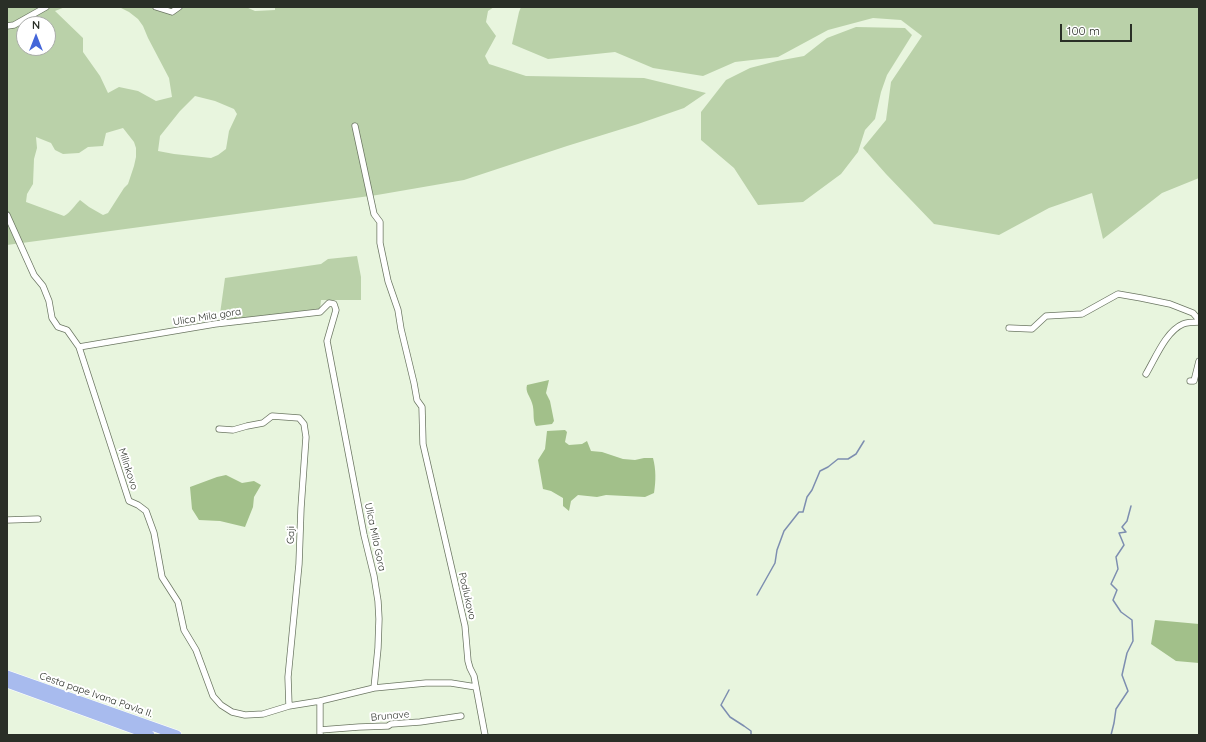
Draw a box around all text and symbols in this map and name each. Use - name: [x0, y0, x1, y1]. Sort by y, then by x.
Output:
- north arrow: [16, 16, 56, 56]
- scale bar: [1062, 16, 1134, 42]
- text: N: [32, 18, 40, 32]
- text: 100 m: [1067, 23, 1100, 38]
- street label: Ulica Mila gora: [172, 306, 242, 328]
- street label: Milinkovo: [116, 447, 140, 491]
- street label: Ulica Mila Gora: [362, 502, 388, 572]
- street label: Gaji: [285, 526, 297, 544]
- street label: Podlukovo: [456, 571, 478, 621]
- street label: Cesta pape Ivana Pavla II.: [38, 670, 154, 720]
- street label: Brunave: [370, 708, 410, 724]

